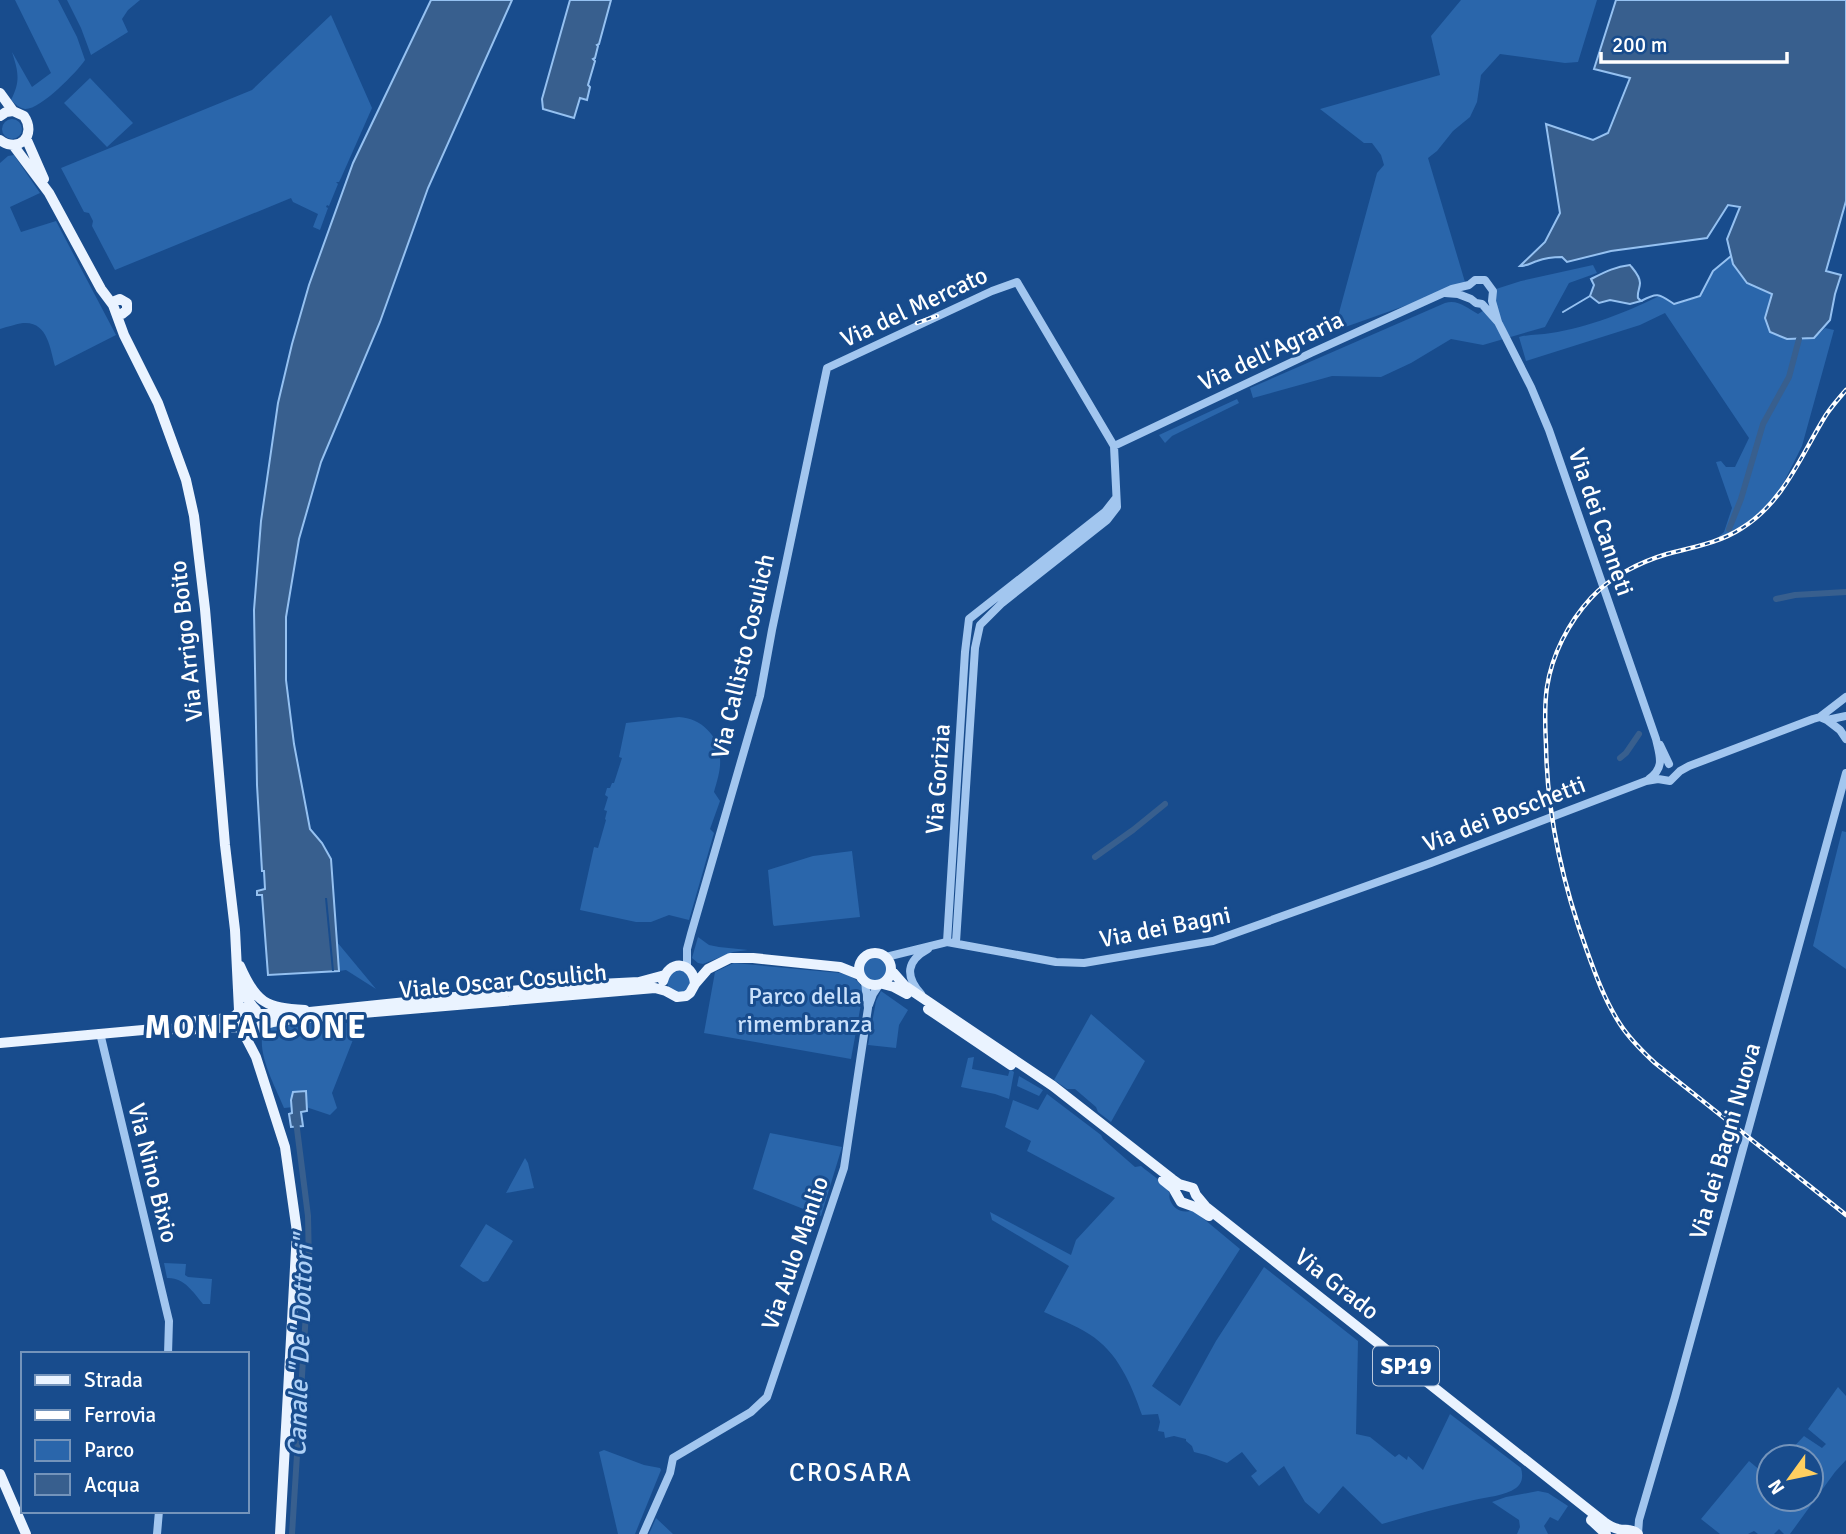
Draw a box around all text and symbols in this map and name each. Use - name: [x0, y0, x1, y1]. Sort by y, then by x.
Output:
- scale bar: [1601, 21, 1786, 65]
- text: 200 m: [1612, 32, 1667, 58]
- street label: Via del Mercato: [836, 260, 992, 354]
- street label: Via dell'Agraria: [1194, 304, 1348, 398]
- street label: Via dei Canneti: [1562, 444, 1640, 600]
- street label: Via Callisto Cosulich: [705, 551, 781, 761]
- street label: Via Arrigo Boito: [163, 559, 209, 723]
- street label: Via Gorizia: [919, 723, 957, 835]
- street label: Via dei Boschetti: [1418, 769, 1590, 859]
- street label: Via dei Bagni: [1097, 900, 1233, 954]
- street label: Viale Oscar Cosulich: [398, 957, 608, 1005]
- park label: Parco della rimembranza: [737, 981, 873, 1039]
- district label: MONFALCONE: [144, 1008, 368, 1047]
- street label: Via dei Bagni Nuova: [1683, 1039, 1767, 1243]
- street label: Via Nino Bixio: [121, 1100, 185, 1246]
- street label: Via Aulo Manlio: [755, 1172, 835, 1334]
- water label: Canale "De' Dottori": [281, 1231, 321, 1457]
- street label: Via Grado: [1289, 1242, 1385, 1326]
- road number: SP19: [1373, 1346, 1439, 1386]
- legend: [21, 1352, 248, 1513]
- text: Strada: [84, 1367, 143, 1393]
- text: Ferrovia: [84, 1402, 156, 1428]
- text: Parco: [84, 1437, 134, 1463]
- north arrow: [1755, 1443, 1825, 1513]
- district label: CROSARA: [789, 1457, 913, 1489]
- text: Acqua: [84, 1472, 140, 1498]
- text: N: [1763, 1475, 1790, 1499]

